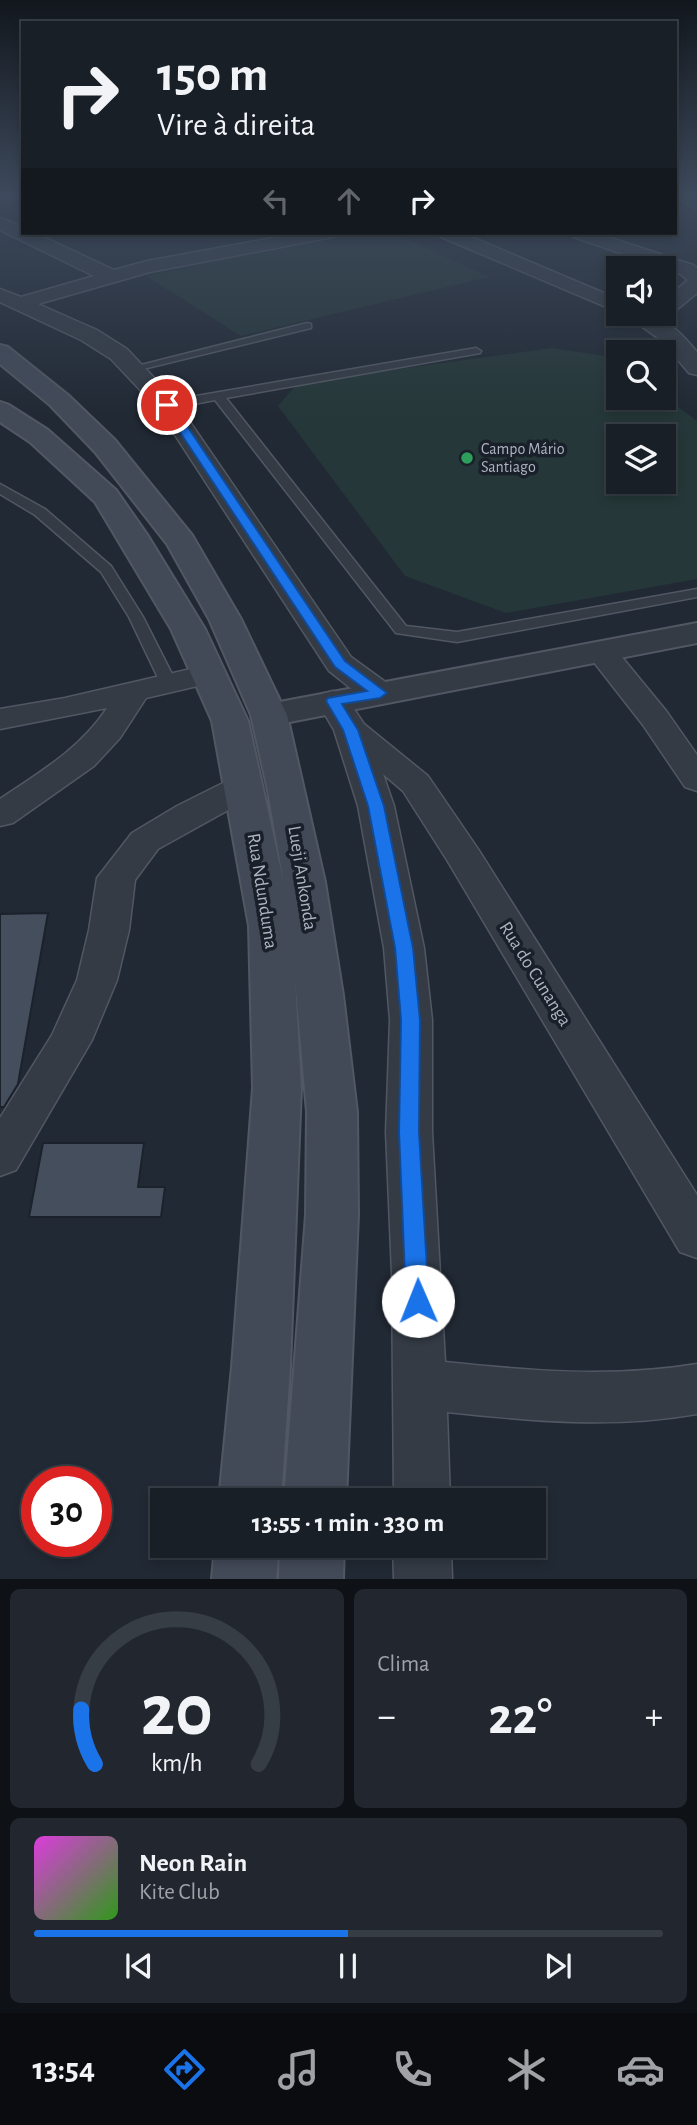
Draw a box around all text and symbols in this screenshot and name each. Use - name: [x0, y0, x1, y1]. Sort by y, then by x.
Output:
- icon: right: [42, 49, 133, 140]
- text: 150 m: [157, 51, 268, 100]
- text: Vire à direita: [157, 109, 315, 141]
- icon: left: [257, 182, 295, 220]
- icon: ahead: [330, 182, 368, 220]
- icon: right: [403, 182, 441, 220]
- map controls: [606, 256, 676, 494]
- button: sound: [606, 256, 676, 326]
- button: search: [606, 340, 676, 410]
- pin: [137, 375, 197, 435]
- icon: arrive: [148, 386, 186, 424]
- button: layers: [606, 424, 676, 494]
- place label: Campo Mário Santiago: [481, 441, 565, 475]
- marker: Campo Mário Santiago: [459, 450, 475, 466]
- street label: Lueji Ankonda: [284, 824, 320, 932]
- street label: Rua Ndunduma: [243, 832, 281, 950]
- street label: Rua do Cunanga: [495, 918, 575, 1030]
- position arrow: [381, 1264, 455, 1338]
- speed limit sign: 30: [21, 1466, 112, 1557]
- text: 13:55 · 1 min · 330 m: [252, 1510, 444, 1536]
- text: Clima: [378, 1653, 430, 1676]
- text: 20: [141, 1677, 213, 1750]
- text: 22°: [488, 1691, 552, 1743]
- text: −: [378, 1698, 396, 1736]
- text: +: [645, 1698, 663, 1736]
- text: km/h: [151, 1751, 203, 1776]
- text: Neon Rain: [139, 1850, 247, 1876]
- text: Kite Club: [139, 1881, 220, 1904]
- icon: previous: [120, 1947, 158, 1985]
- icon: pause: [329, 1947, 367, 1985]
- icon: next: [539, 1947, 577, 1985]
- icon: directions: [160, 2045, 209, 2094]
- icon: music: [274, 2045, 323, 2094]
- icon: phone: [388, 2045, 437, 2094]
- icon: climate: [502, 2045, 551, 2094]
- icon: car: [616, 2045, 665, 2094]
- text: 13:54: [32, 2053, 95, 2085]

